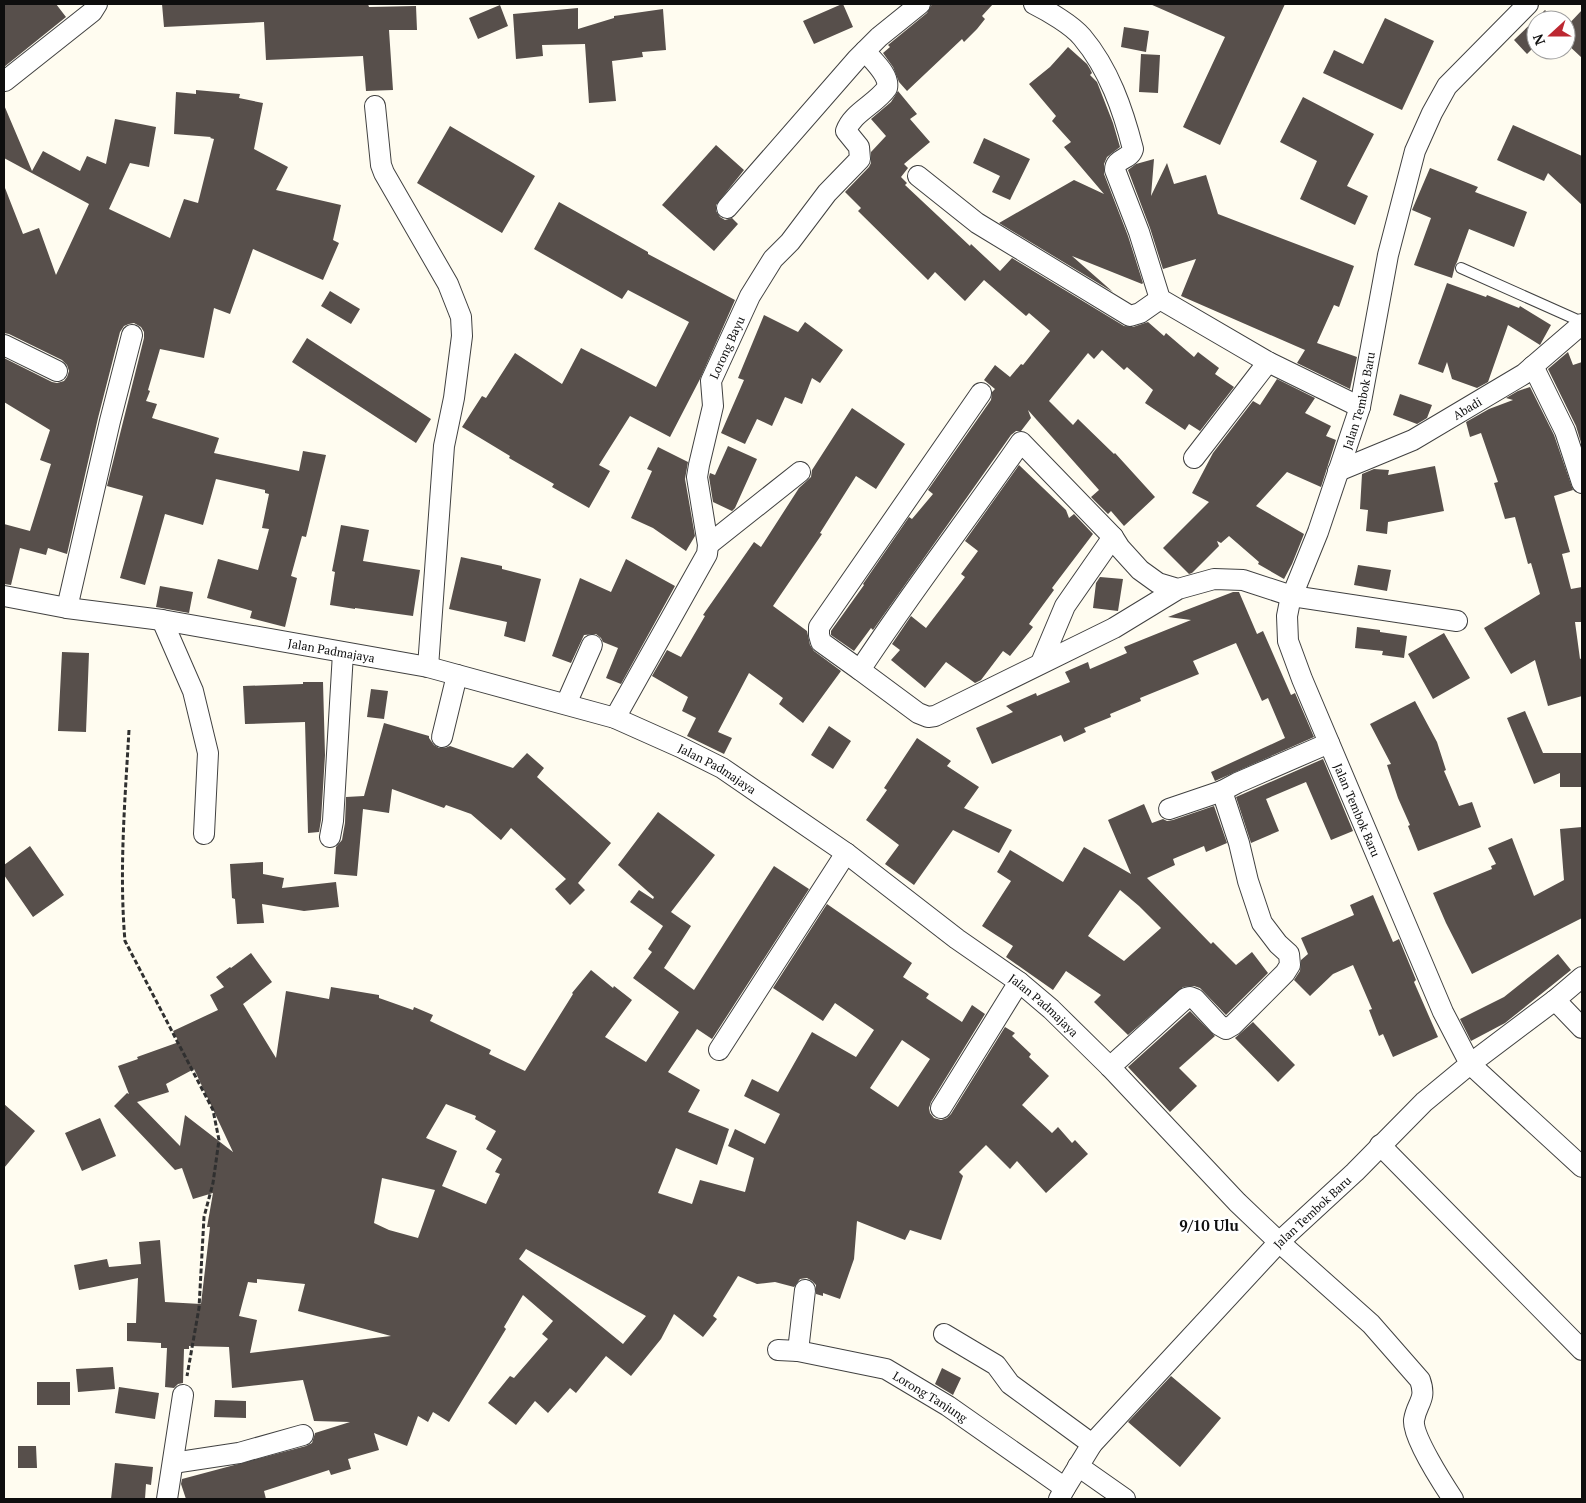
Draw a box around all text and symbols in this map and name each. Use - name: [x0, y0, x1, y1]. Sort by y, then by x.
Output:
- north arrow: [1526, 10, 1576, 60]
- text: N: [1527, 31, 1549, 48]
- street label: Lorong Bayu: [706, 313, 747, 381]
- street label: Jalan Tembok Baru: [1339, 350, 1378, 451]
- street label: Abadi: [1450, 393, 1485, 422]
- street label: Jalan Padmajaya: [287, 635, 376, 665]
- street label: Jalan Padmajaya: [676, 740, 759, 797]
- street label: Jalan Tembok Baru: [1331, 761, 1384, 859]
- street label: Jalan Padmajaya: [1006, 970, 1082, 1040]
- street label: Jalan Tembok Baru: [1270, 1172, 1354, 1251]
- district label: 9/10 Ulu: [1179, 1215, 1240, 1235]
- street label: Lorong Tanjung: [890, 1368, 971, 1425]

